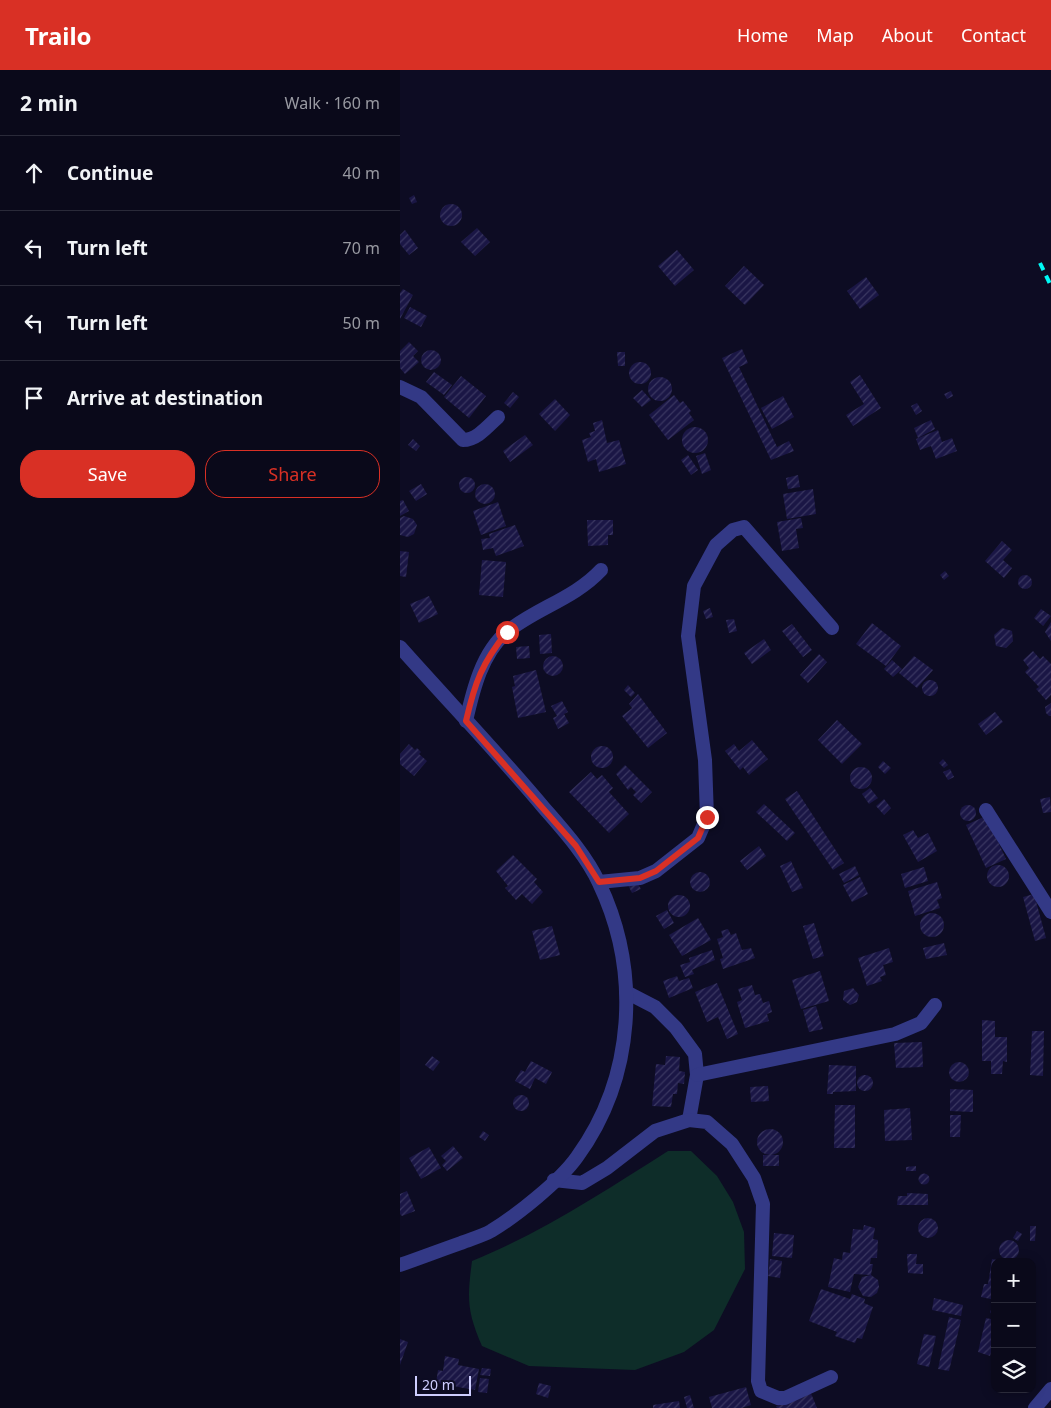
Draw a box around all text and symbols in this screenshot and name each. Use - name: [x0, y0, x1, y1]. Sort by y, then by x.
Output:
- text: Trailo: [25, 19, 92, 52]
- text: Home: [737, 23, 788, 47]
- text: Map: [816, 23, 854, 47]
- text: About: [882, 23, 933, 47]
- text: Contact: [961, 23, 1026, 47]
- text: 2 min: [20, 89, 78, 117]
- text: Walk · 160 m: [285, 92, 380, 114]
- icon: ahead: [20, 159, 48, 187]
- text: Continue: [67, 160, 153, 186]
- text: 40 m: [343, 162, 380, 184]
- icon: left: [20, 234, 48, 262]
- text: Turn left: [67, 235, 148, 261]
- text: 70 m: [343, 237, 380, 259]
- icon: left: [20, 309, 48, 337]
- text: Turn left: [67, 310, 148, 336]
- text: 50 m: [343, 312, 380, 334]
- icon: arrive: [20, 384, 48, 412]
- text: Arrive at destination: [67, 385, 263, 411]
- button: Save: [20, 450, 195, 498]
- button: Share: [205, 450, 380, 498]
- route start: [496, 621, 519, 644]
- route end: [696, 806, 719, 829]
- map controls: [991, 1258, 1036, 1393]
- button: +: [991, 1258, 1036, 1303]
- button: −: [991, 1303, 1036, 1348]
- button: layers: [991, 1348, 1036, 1393]
- scale bar: [415, 1373, 471, 1396]
- text: 20 m: [422, 1375, 455, 1394]

